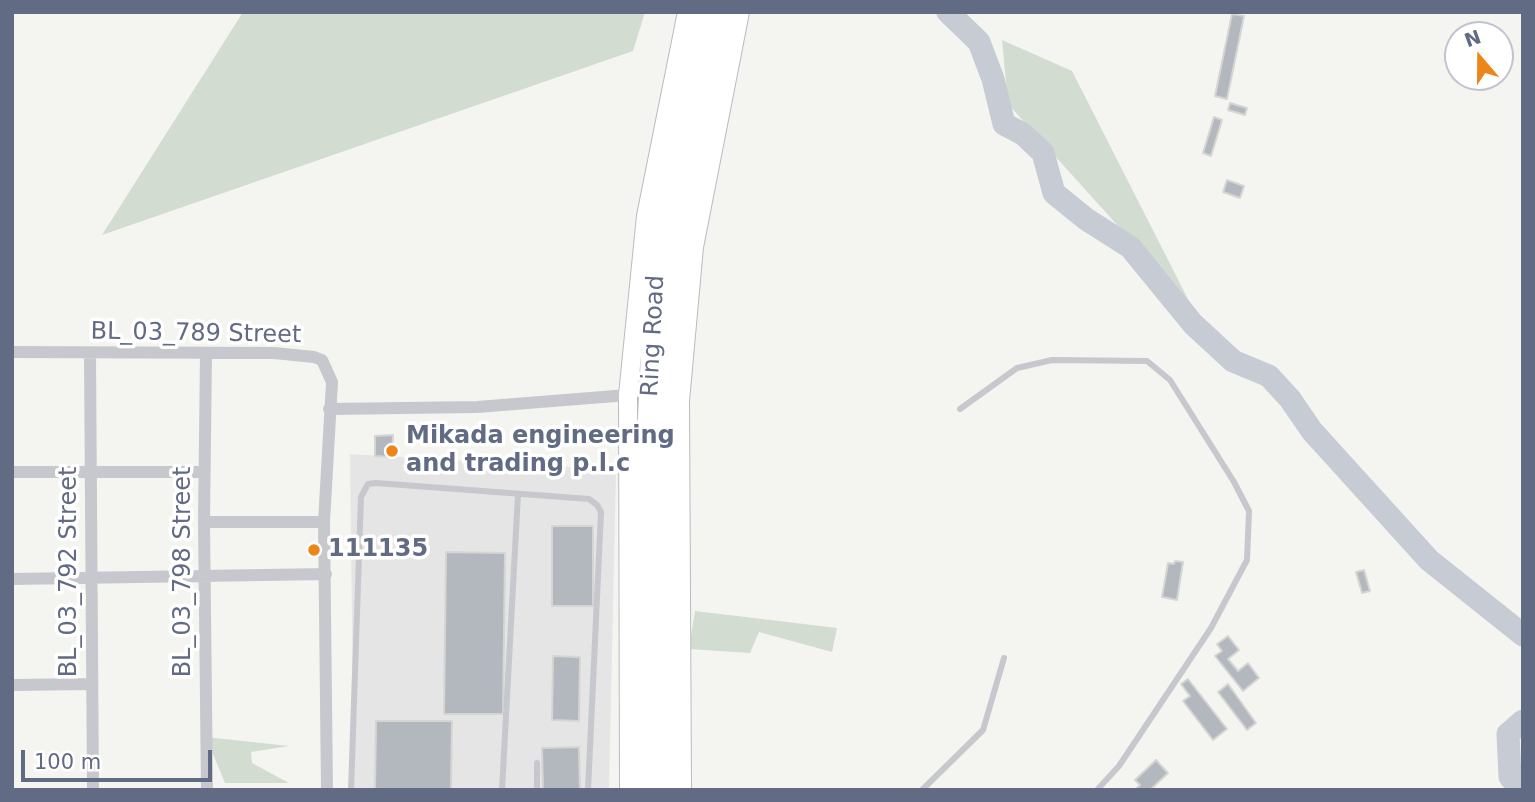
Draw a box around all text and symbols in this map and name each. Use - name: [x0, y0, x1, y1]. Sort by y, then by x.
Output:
- north arrow: [1444, 21, 1514, 91]
- text: N: [1461, 25, 1484, 51]
- street label: Ring Road: [636, 275, 672, 397]
- street label: BL_03_789 Street: [90, 318, 302, 350]
- place label: Mikada engineering and trading p.l.c: [406, 423, 675, 479]
- marker: Mikada engineering and trading p.l.c: [384, 443, 400, 459]
- street label: BL_03_792 Street: [56, 467, 84, 677]
- street label: BL_03_798 Street: [170, 467, 198, 677]
- place label: 111135: [328, 536, 428, 564]
- marker: 111135: [306, 542, 322, 558]
- scale bar: [24, 736, 215, 780]
- text: 100 m: [34, 750, 101, 774]

